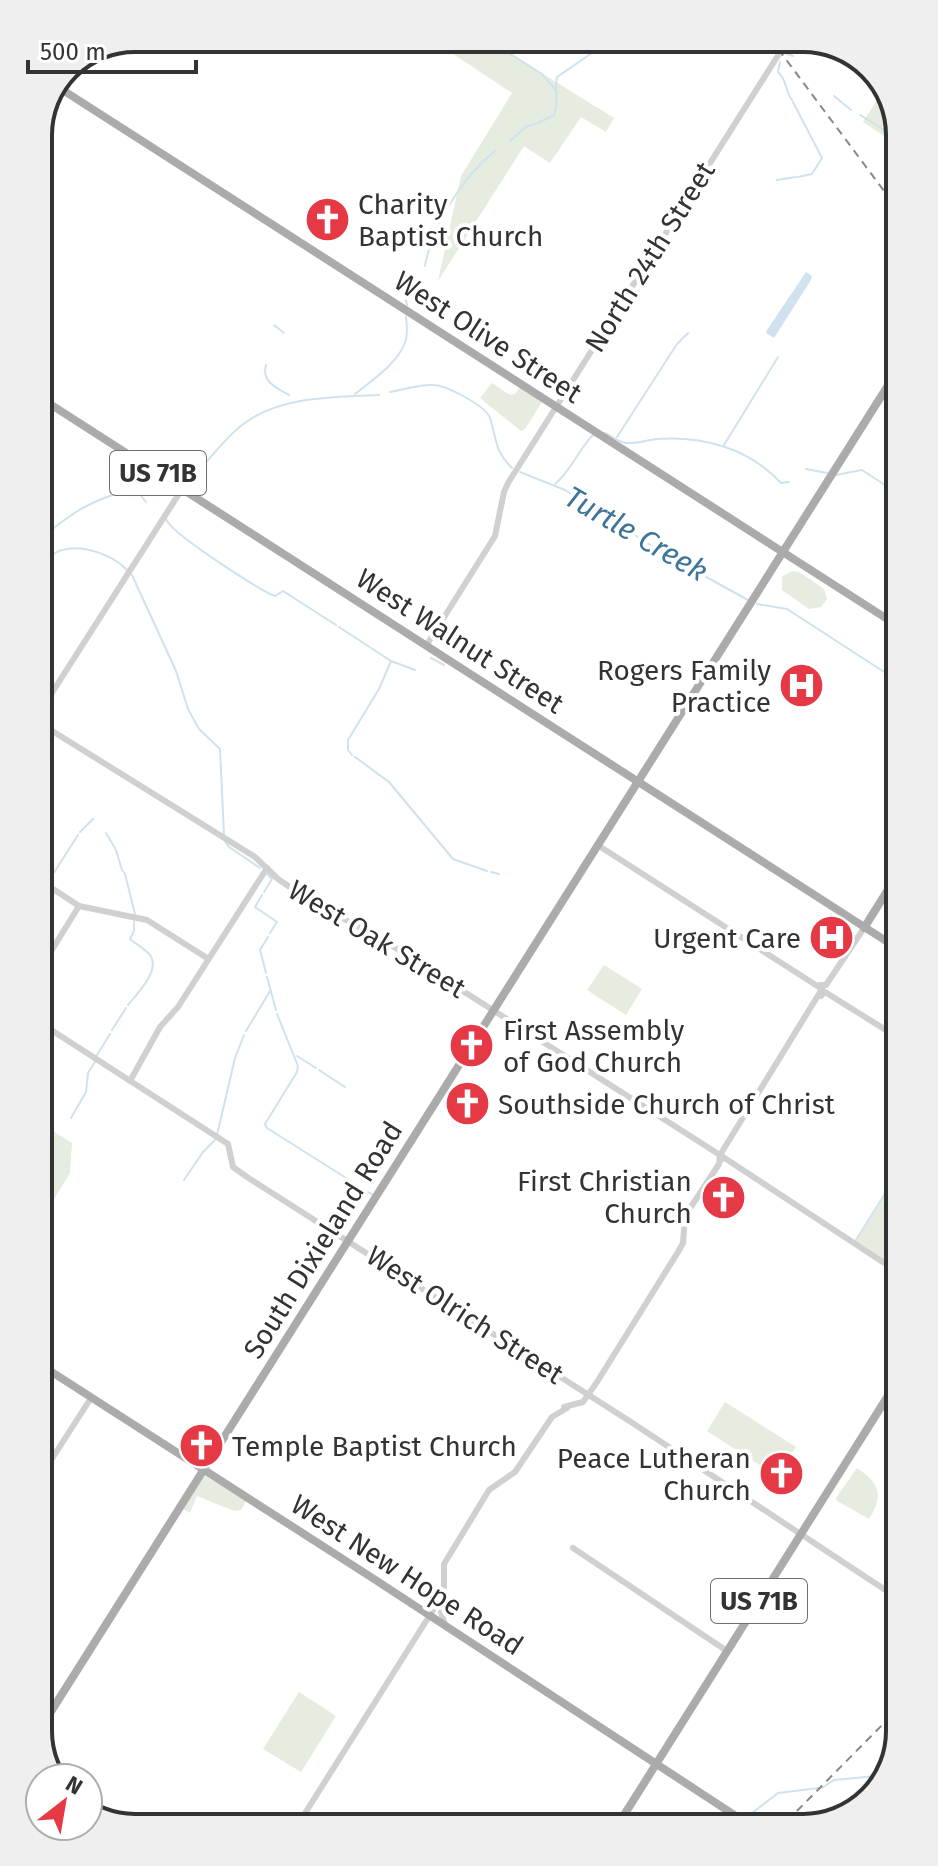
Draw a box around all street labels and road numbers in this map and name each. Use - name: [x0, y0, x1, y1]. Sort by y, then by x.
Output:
- street label: North 24th Street: [578, 155, 722, 358]
- street label: West Olive Street: [388, 264, 589, 410]
- road number: US 71B: [110, 451, 206, 495]
- street label: West Walnut Street: [350, 562, 571, 721]
- street label: West Oak Street: [282, 873, 472, 1005]
- street label: South Dixieland Road: [237, 1116, 409, 1364]
- street label: West Olrich Street: [360, 1239, 570, 1391]
- street label: West New Hope Road: [285, 1488, 529, 1662]
- road number: US 71B: [711, 1579, 807, 1623]

